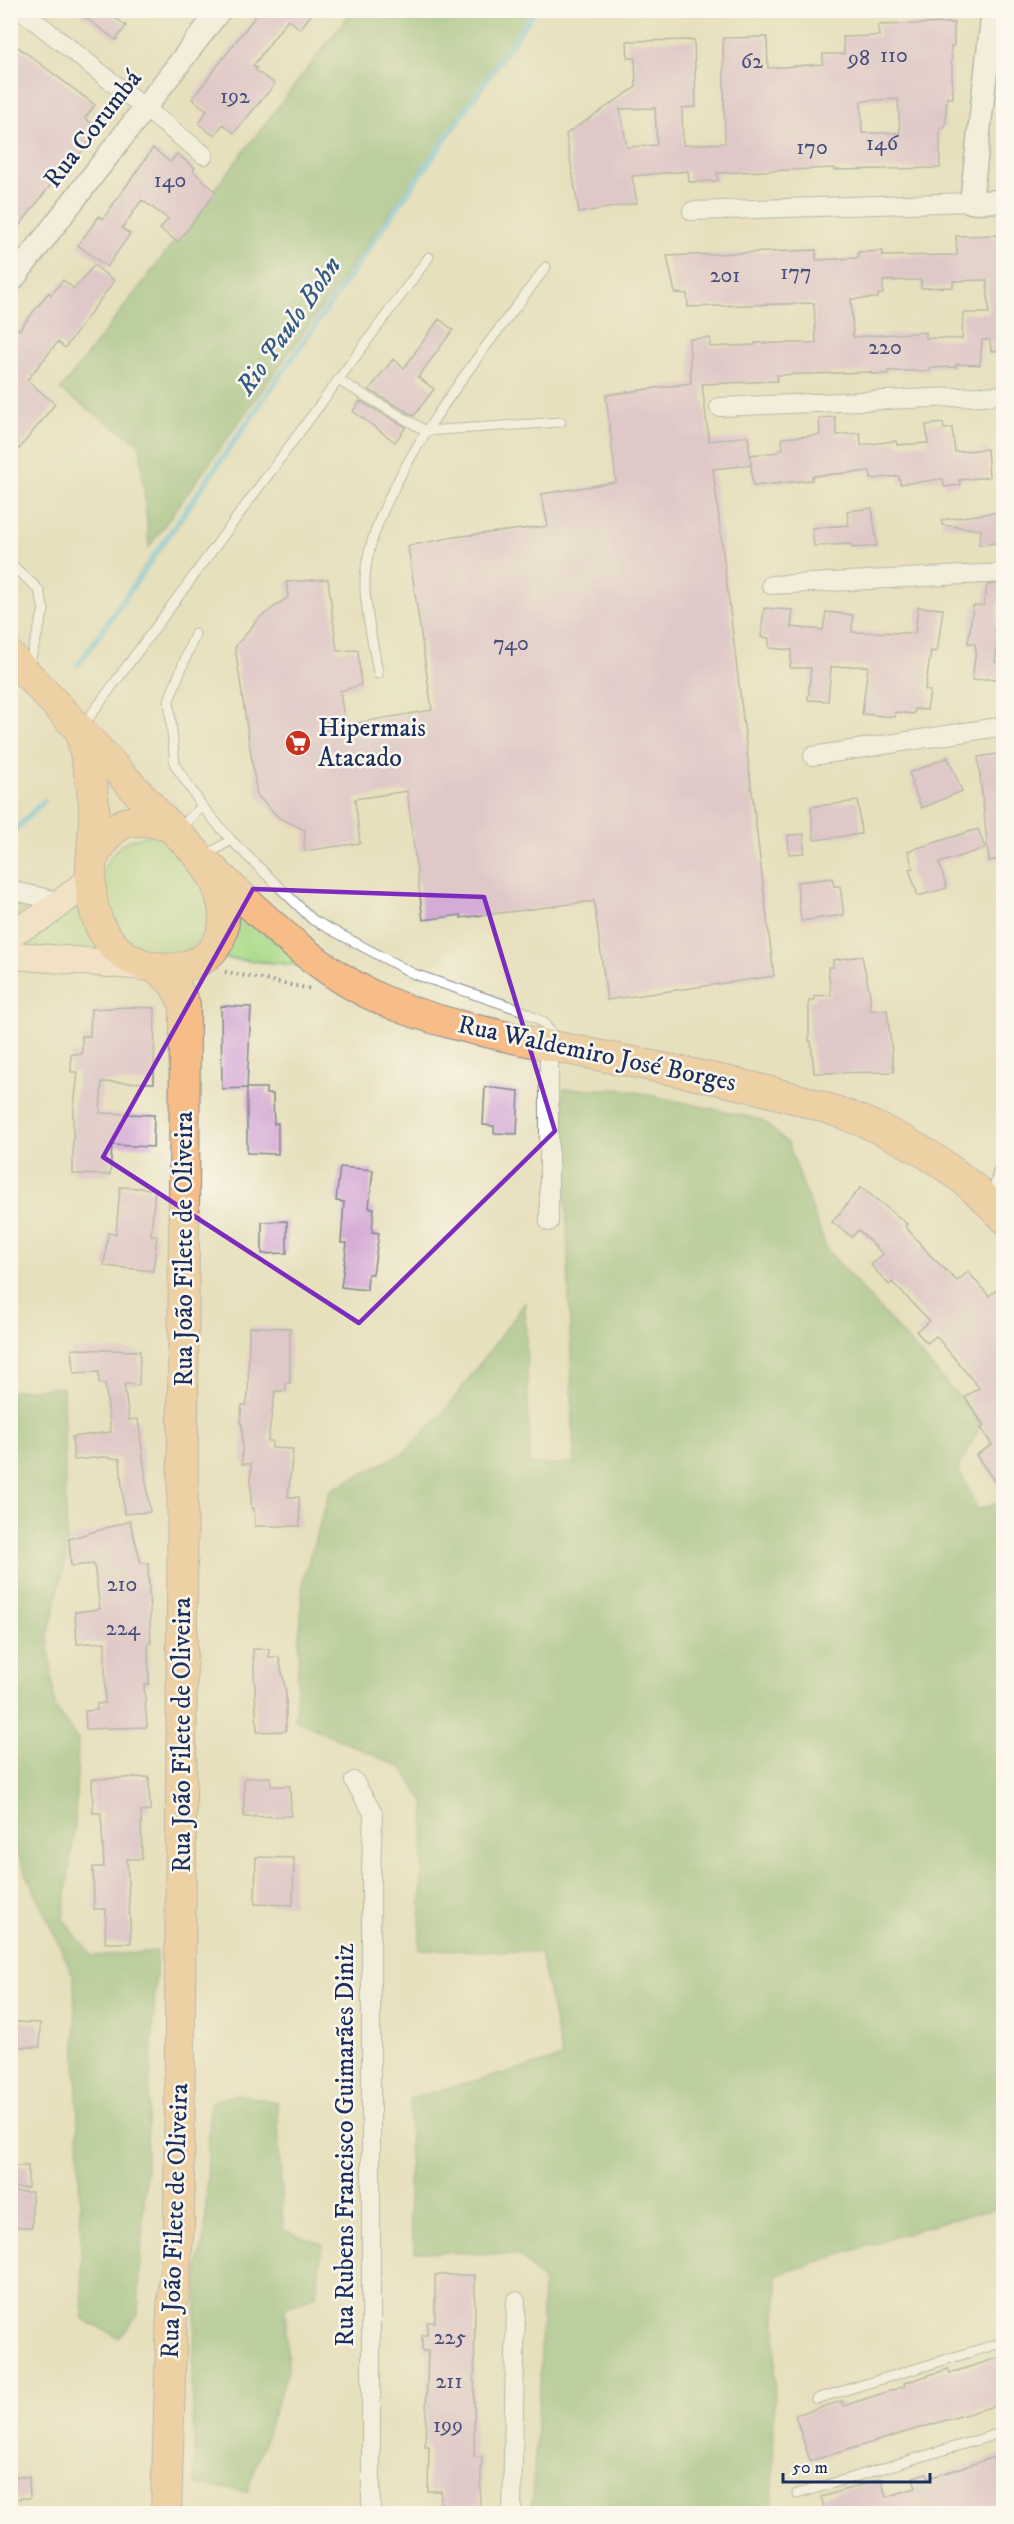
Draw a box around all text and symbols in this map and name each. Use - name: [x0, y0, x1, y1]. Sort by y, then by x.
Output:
- house number: 110: [880, 42, 908, 69]
- house number: 98: [847, 45, 870, 72]
- house number: 62: [741, 48, 763, 75]
- street label: Rua Corumbá: [37, 63, 149, 195]
- house number: 192: [220, 83, 250, 110]
- house number: 146: [866, 130, 900, 157]
- house number: 170: [796, 134, 828, 161]
- house number: 140: [154, 167, 186, 194]
- water label: Rio Paulo Bohn: [228, 250, 349, 403]
- house number: 177: [780, 259, 812, 286]
- house number: 201: [710, 262, 740, 289]
- house number: 220: [868, 334, 902, 361]
- house number: 740: [493, 630, 529, 657]
- place label: Hipermais Atacado: [318, 712, 426, 775]
- supermarket icon: Hipermais Atacado: [283, 728, 313, 758]
- street label: Rua Waldemiro José Borges: [455, 1008, 739, 1100]
- street label: Rua João Filete de Oliveira: [168, 1111, 201, 1387]
- house number: 210: [107, 1571, 137, 1598]
- street label: Rua João Filete de Oliveira: [166, 1597, 199, 1873]
- house number: 224: [106, 1615, 141, 1642]
- street label: Rua Rubens Francisco Guimarães Diniz: [329, 1943, 362, 2347]
- street label: Rua João Filete de Oliveira: [154, 2083, 196, 2359]
- house number: 225: [434, 2324, 466, 2351]
- house number: 211: [436, 2368, 462, 2395]
- house number: 199: [433, 2412, 463, 2439]
- scale bar: [783, 2446, 930, 2484]
- text: 50 m: [792, 2457, 828, 2479]

